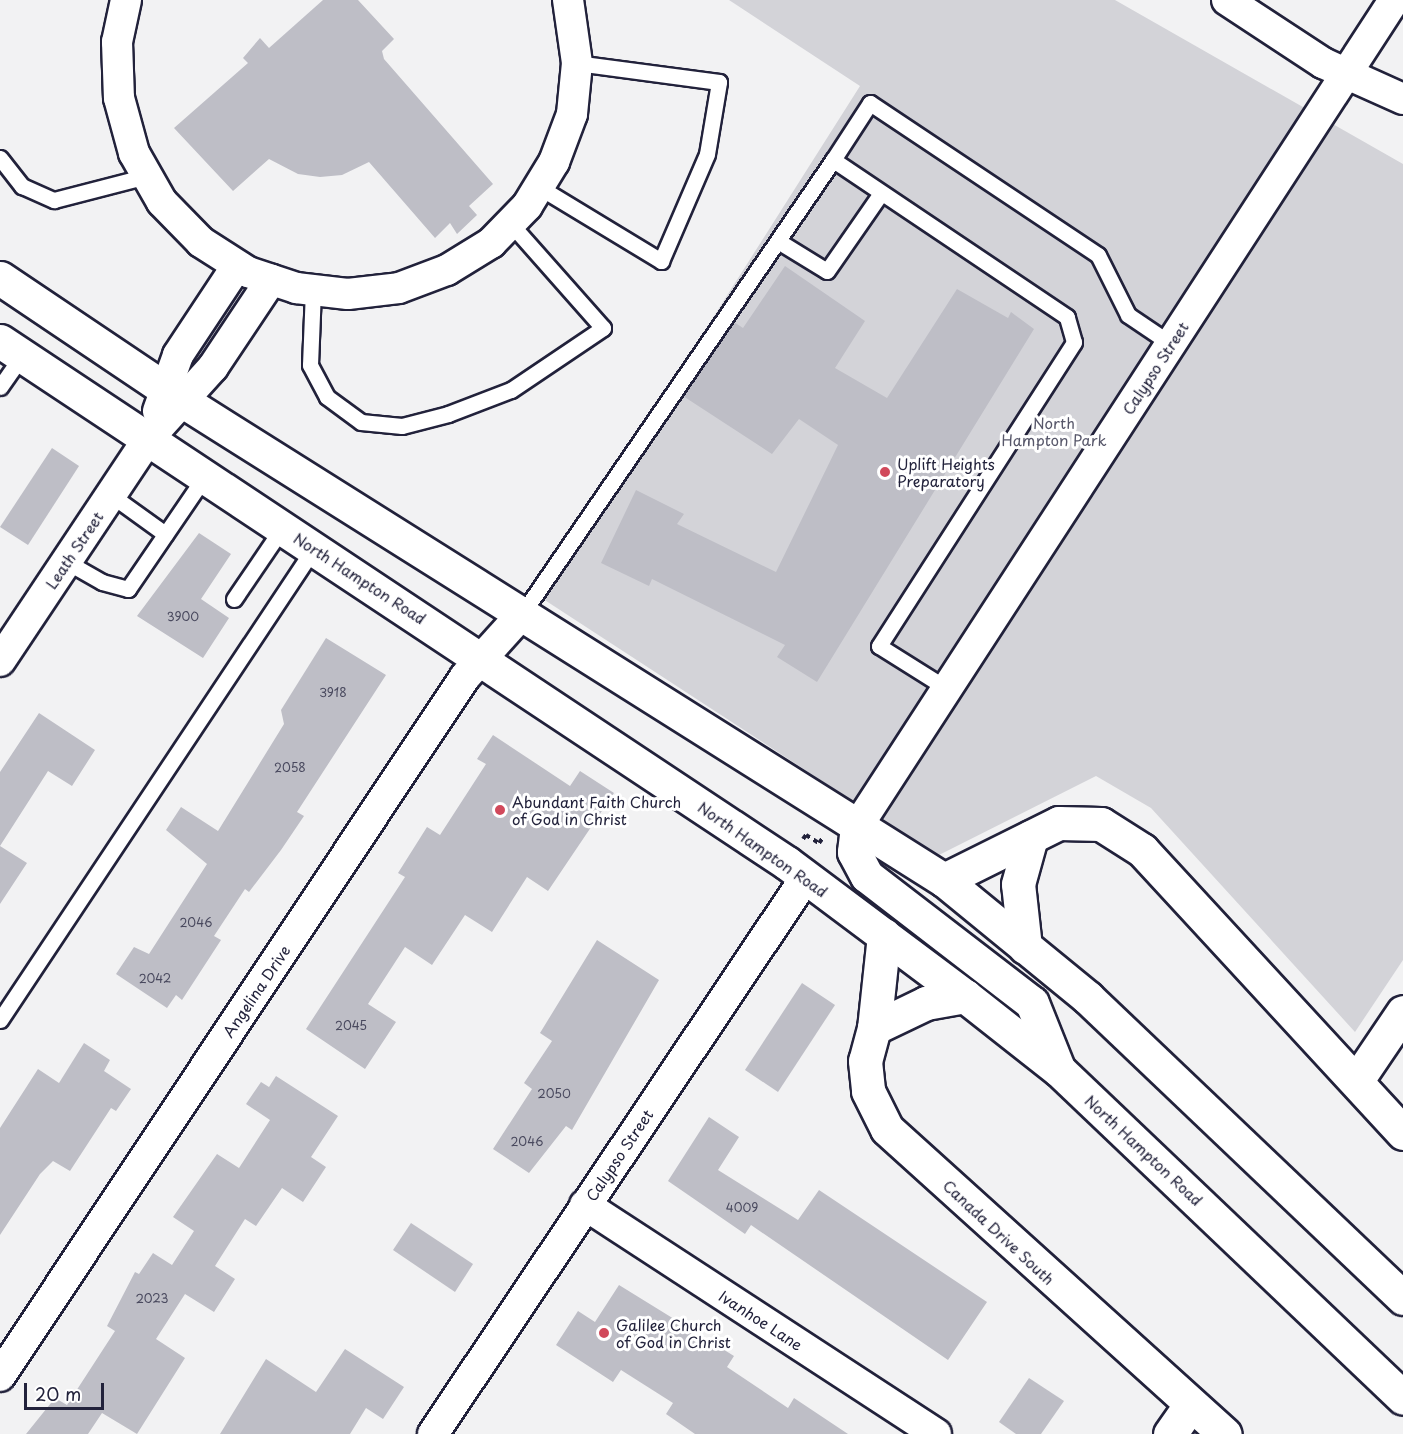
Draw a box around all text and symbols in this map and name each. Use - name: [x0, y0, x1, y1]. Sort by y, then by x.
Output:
- street label: Calypso Street: [1118, 318, 1192, 418]
- park label: North Hampton Park: [1001, 413, 1107, 448]
- place label: Uplift Heights Preparatory: [897, 454, 996, 489]
- marker: Uplift Heights Preparatory: [878, 465, 892, 479]
- street label: Leath Street: [41, 508, 107, 592]
- street label: North Hampton Road: [290, 528, 430, 628]
- house number: 3900: [167, 610, 199, 624]
- house number: 3918: [319, 686, 347, 700]
- house number: 2058: [274, 761, 306, 775]
- place label: Abundant Faith Church of God in Christ: [512, 792, 682, 827]
- street label: North Hampton Road: [695, 797, 831, 901]
- marker: Abundant Faith Church of God in Christ: [493, 803, 507, 817]
- house number: 2046: [180, 916, 212, 930]
- street label: Angelina Drive: [218, 941, 294, 1041]
- house number: 2042: [139, 972, 171, 986]
- house number: 2045: [335, 1019, 367, 1033]
- house number: 2050: [537, 1087, 571, 1101]
- street label: North Hampton Road: [1081, 1091, 1207, 1209]
- street label: Calypso Street: [582, 1106, 656, 1204]
- house number: 2046: [511, 1135, 543, 1149]
- street label: Canada Drive South: [939, 1176, 1059, 1288]
- house number: 4009: [726, 1201, 758, 1215]
- street label: Ivanhoe Lane: [716, 1286, 806, 1354]
- house number: 2023: [135, 1292, 169, 1306]
- place label: Galilee Church of God in Christ: [616, 1315, 732, 1350]
- marker: Galilee Church of God in Christ: [597, 1326, 611, 1340]
- scale bar: [27, 1371, 106, 1409]
- text: 20 m: [35, 1380, 81, 1407]

